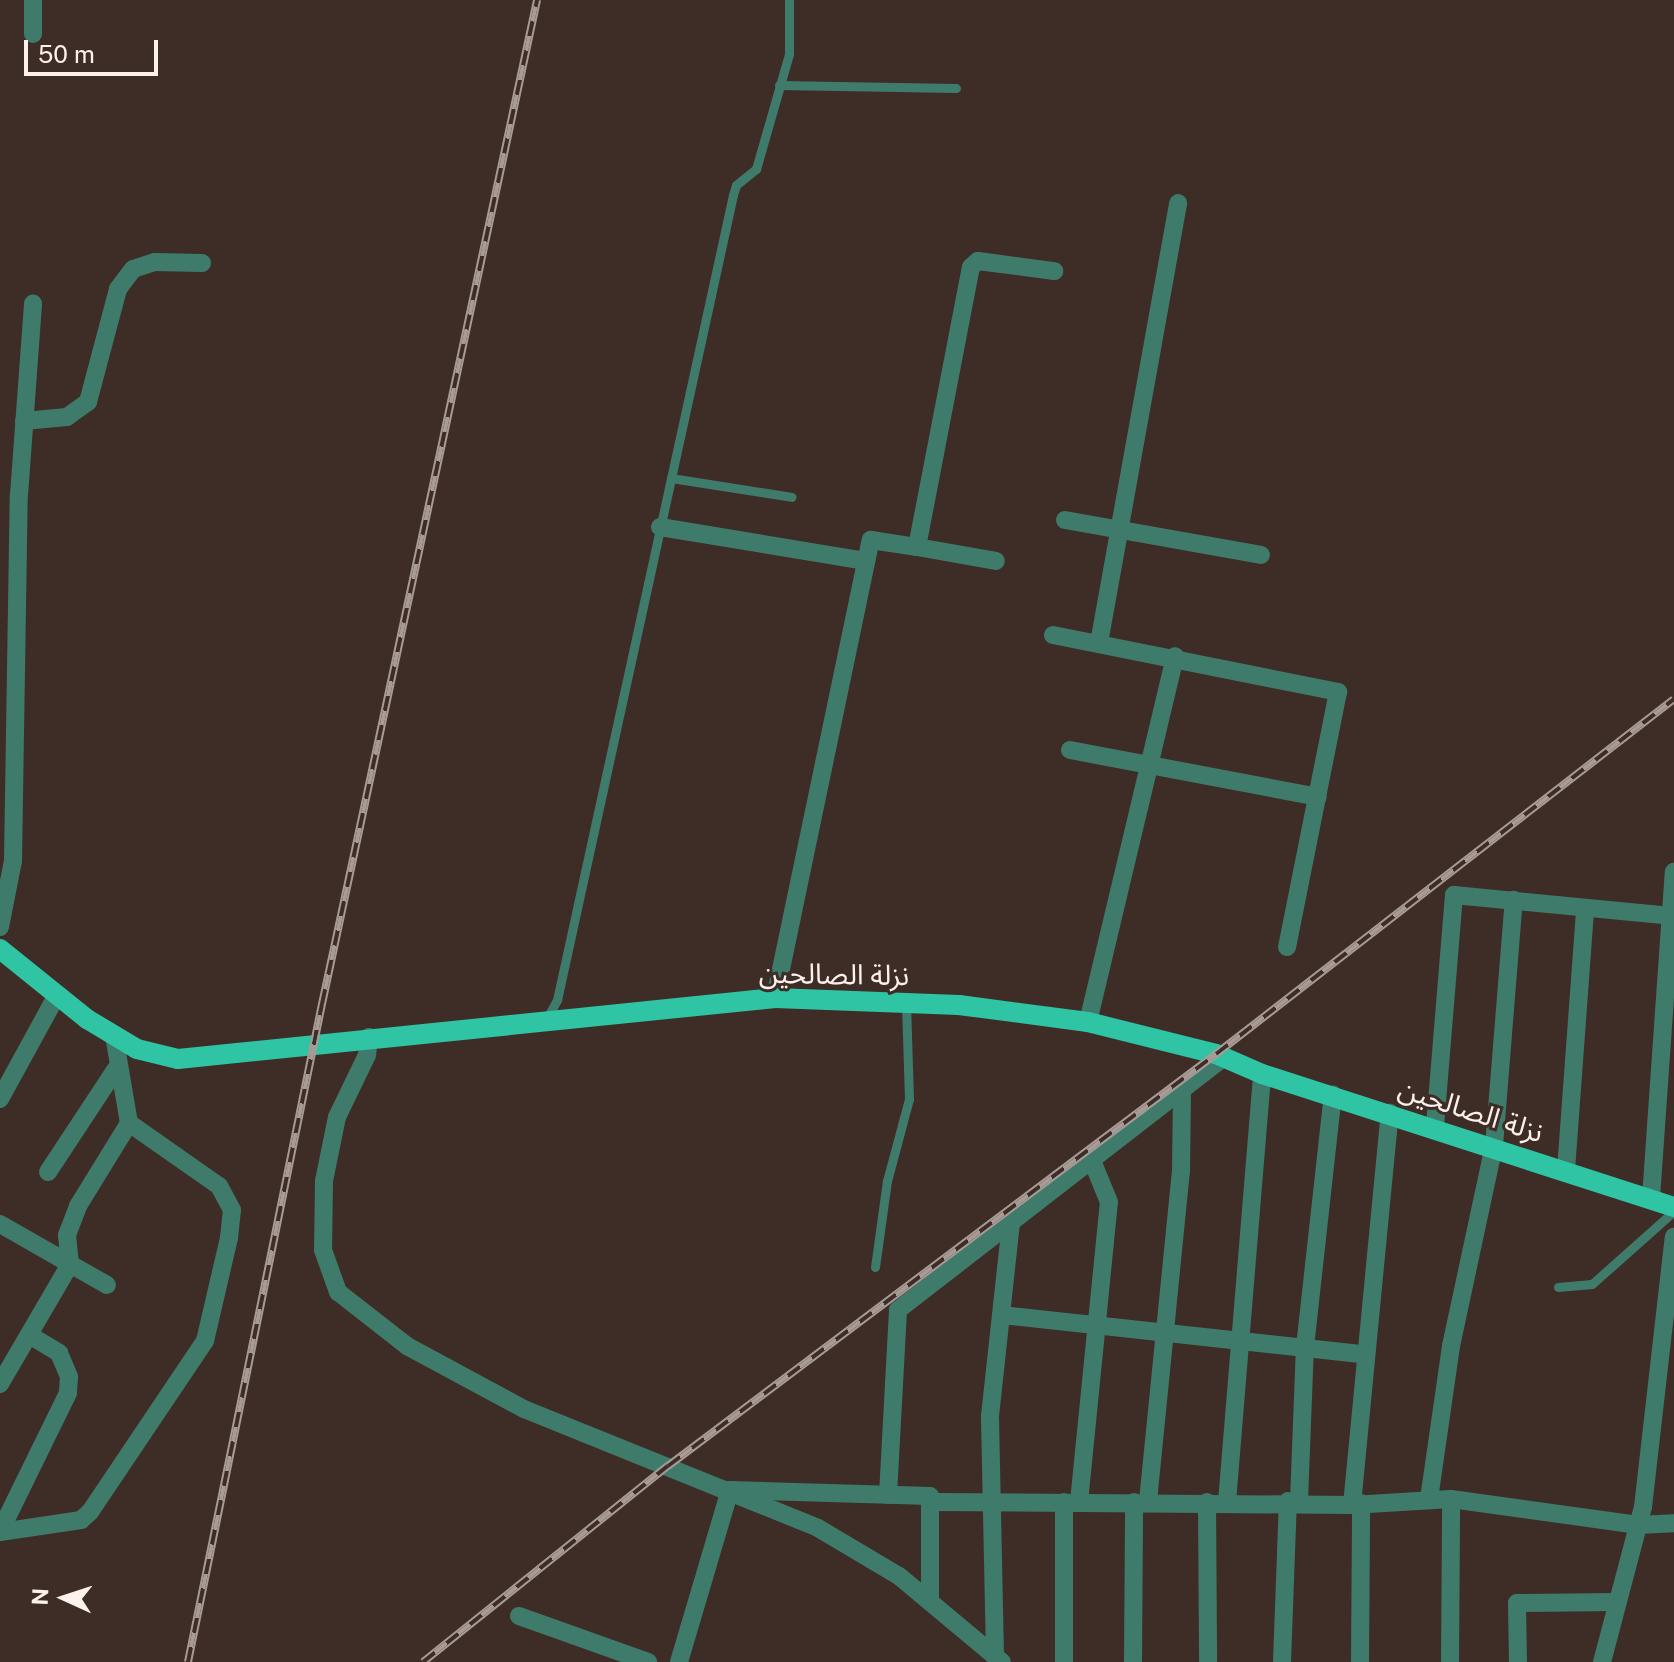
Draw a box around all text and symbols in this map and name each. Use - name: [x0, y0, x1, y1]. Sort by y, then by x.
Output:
- scale bar: [28, 24, 162, 74]
- text: 50 m: [38, 40, 95, 68]
- street label: نزلة الصالحين: [759, 956, 909, 992]
- street label: نزلة الصالحين: [1394, 1071, 1548, 1149]
- north arrow: [24, 1558, 104, 1638]
- text: N: [27, 1587, 53, 1606]

